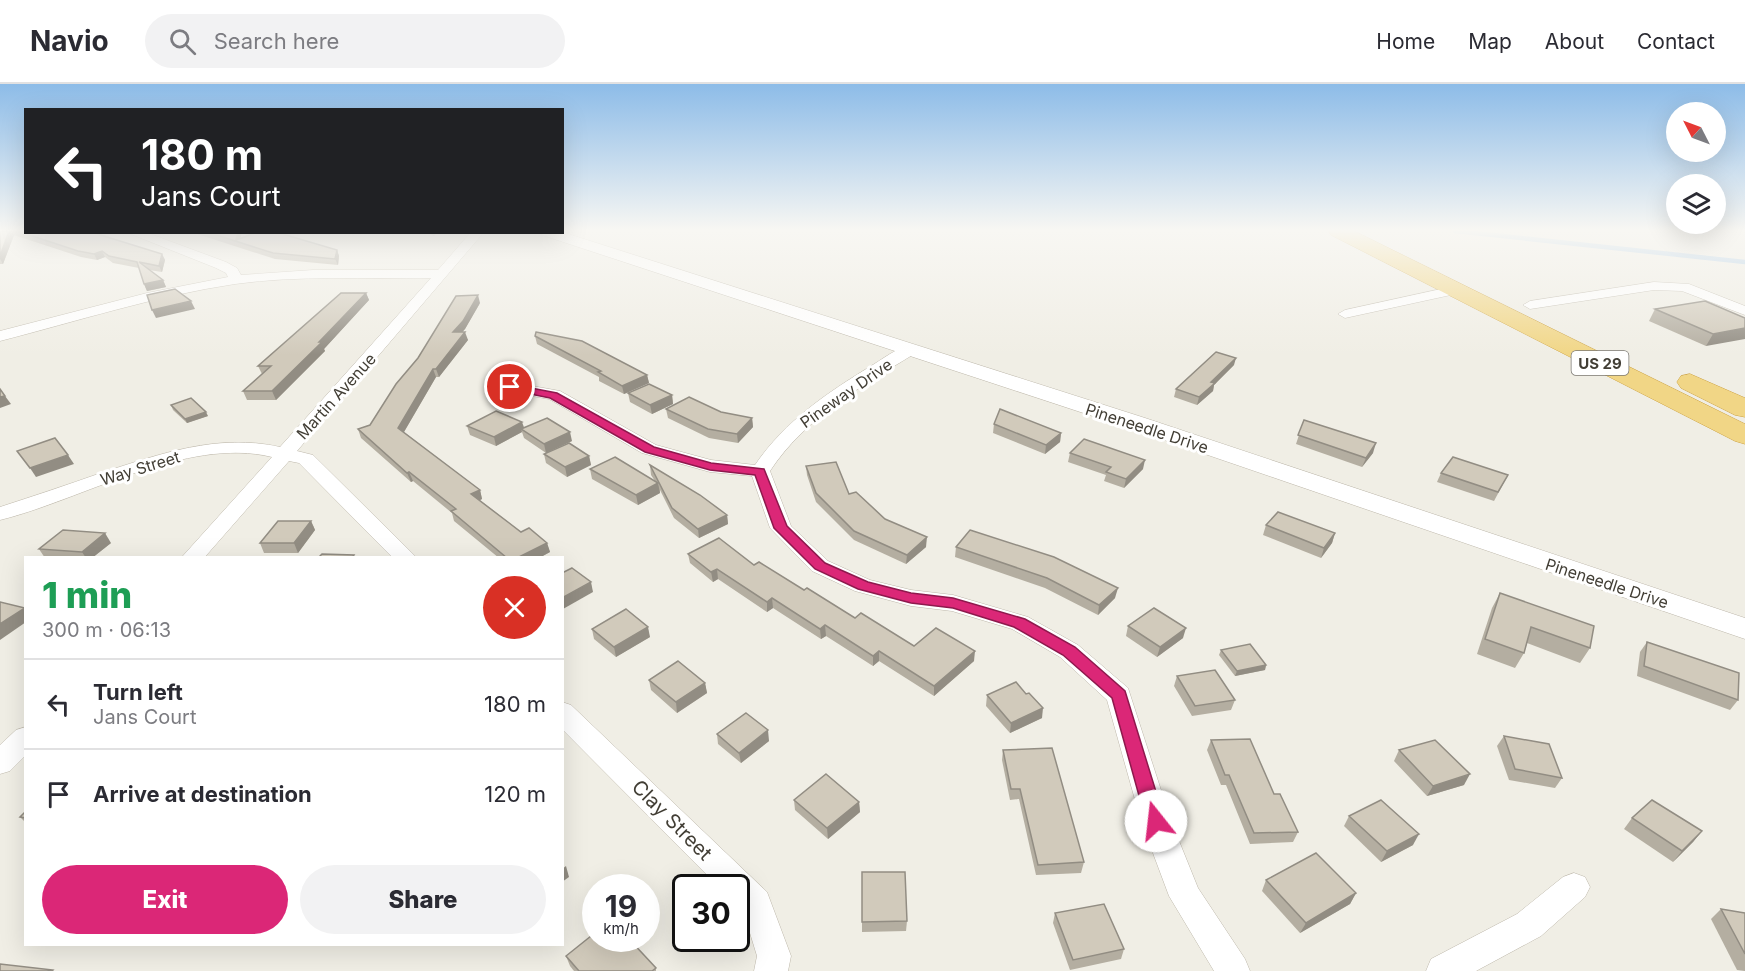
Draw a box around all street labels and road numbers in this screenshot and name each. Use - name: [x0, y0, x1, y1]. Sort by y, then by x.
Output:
- street label: Martin Avenue: [292, 349, 380, 443]
- road number: US 29: [1572, 351, 1628, 375]
- street label: Pineway Drive: [796, 354, 896, 432]
- street label: Pineneedle Drive: [1083, 399, 1211, 457]
- street label: Way Street: [98, 446, 182, 490]
- street label: Pineneedle Drive: [1543, 554, 1671, 612]
- street label: Clay Street: [627, 775, 717, 865]

